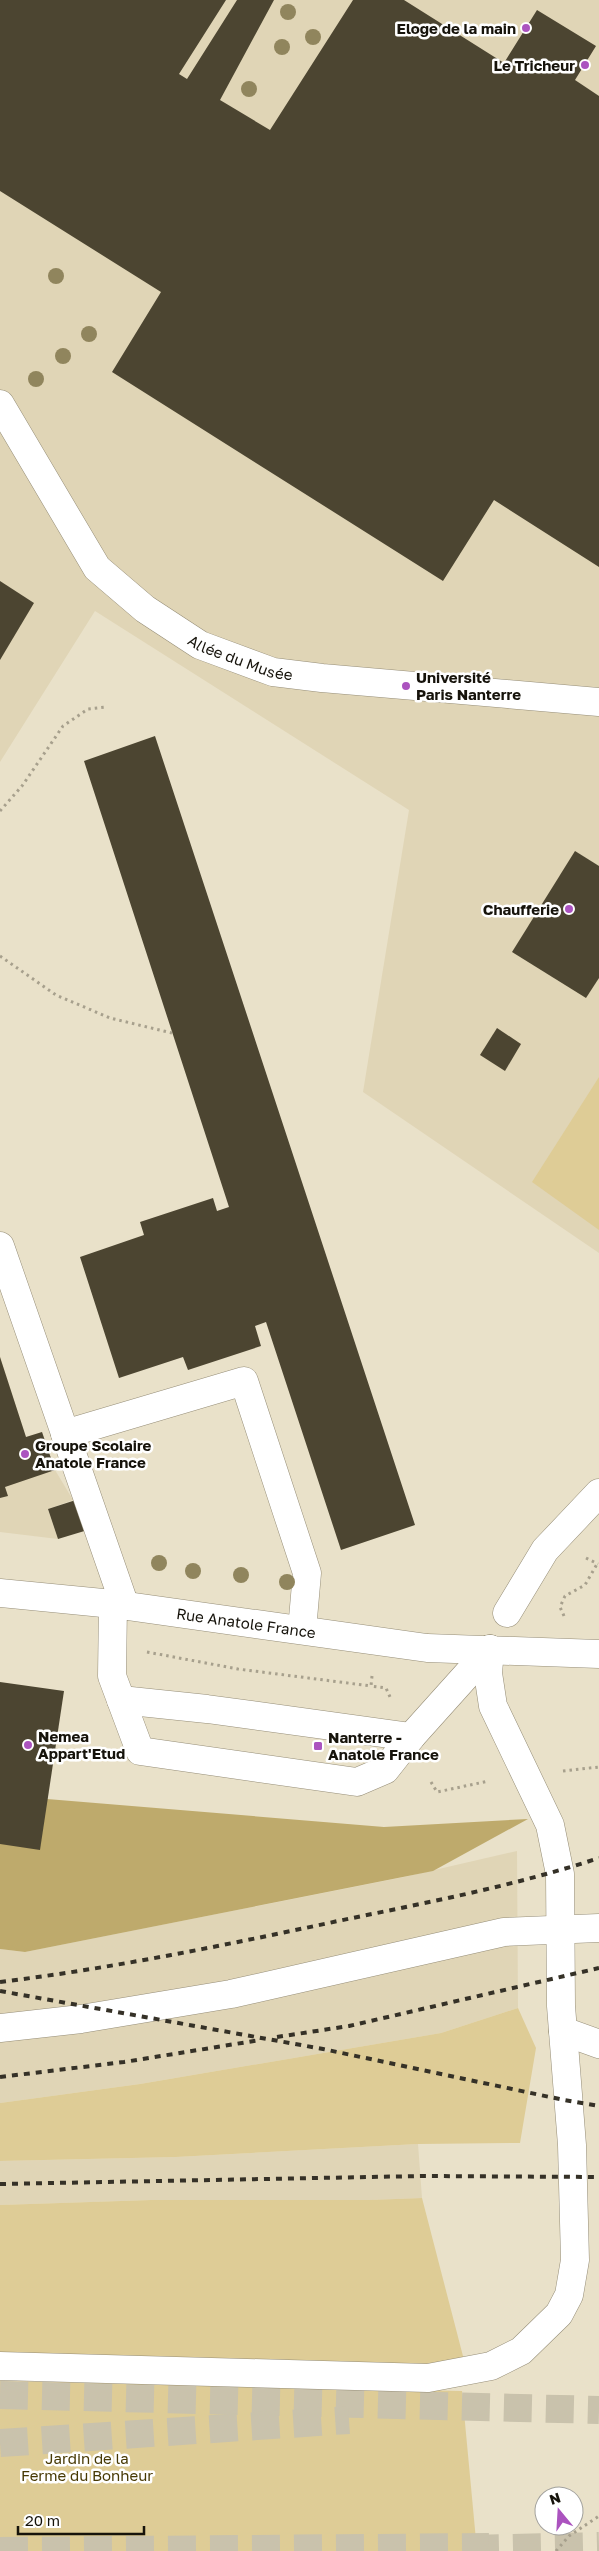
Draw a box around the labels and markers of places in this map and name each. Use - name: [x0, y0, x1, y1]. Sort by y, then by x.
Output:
- place label: Eloge de la main: [397, 19, 516, 37]
- marker: Eloge de la main: [520, 22, 532, 34]
- place label: Le Tricheur: [493, 56, 575, 74]
- marker: Le Tricheur: [579, 59, 591, 71]
- place label: Université Paris Nanterre: [416, 668, 521, 703]
- marker: Université Paris Nanterre: [400, 680, 412, 692]
- place label: Chaufferie: [483, 900, 559, 918]
- marker: Chaufferie: [563, 903, 575, 915]
- place label: Groupe Scolaire Anatole France: [35, 1436, 152, 1471]
- marker: Groupe Scolaire Anatole France: [19, 1448, 31, 1460]
- place label: Nemea Appart'Etud: [38, 1727, 125, 1762]
- place label: Nanterre - Anatole France: [328, 1728, 439, 1763]
- marker: Nemea Appart'Etud: [22, 1739, 34, 1751]
- marker: Nanterre - Anatole France: [312, 1740, 324, 1752]

